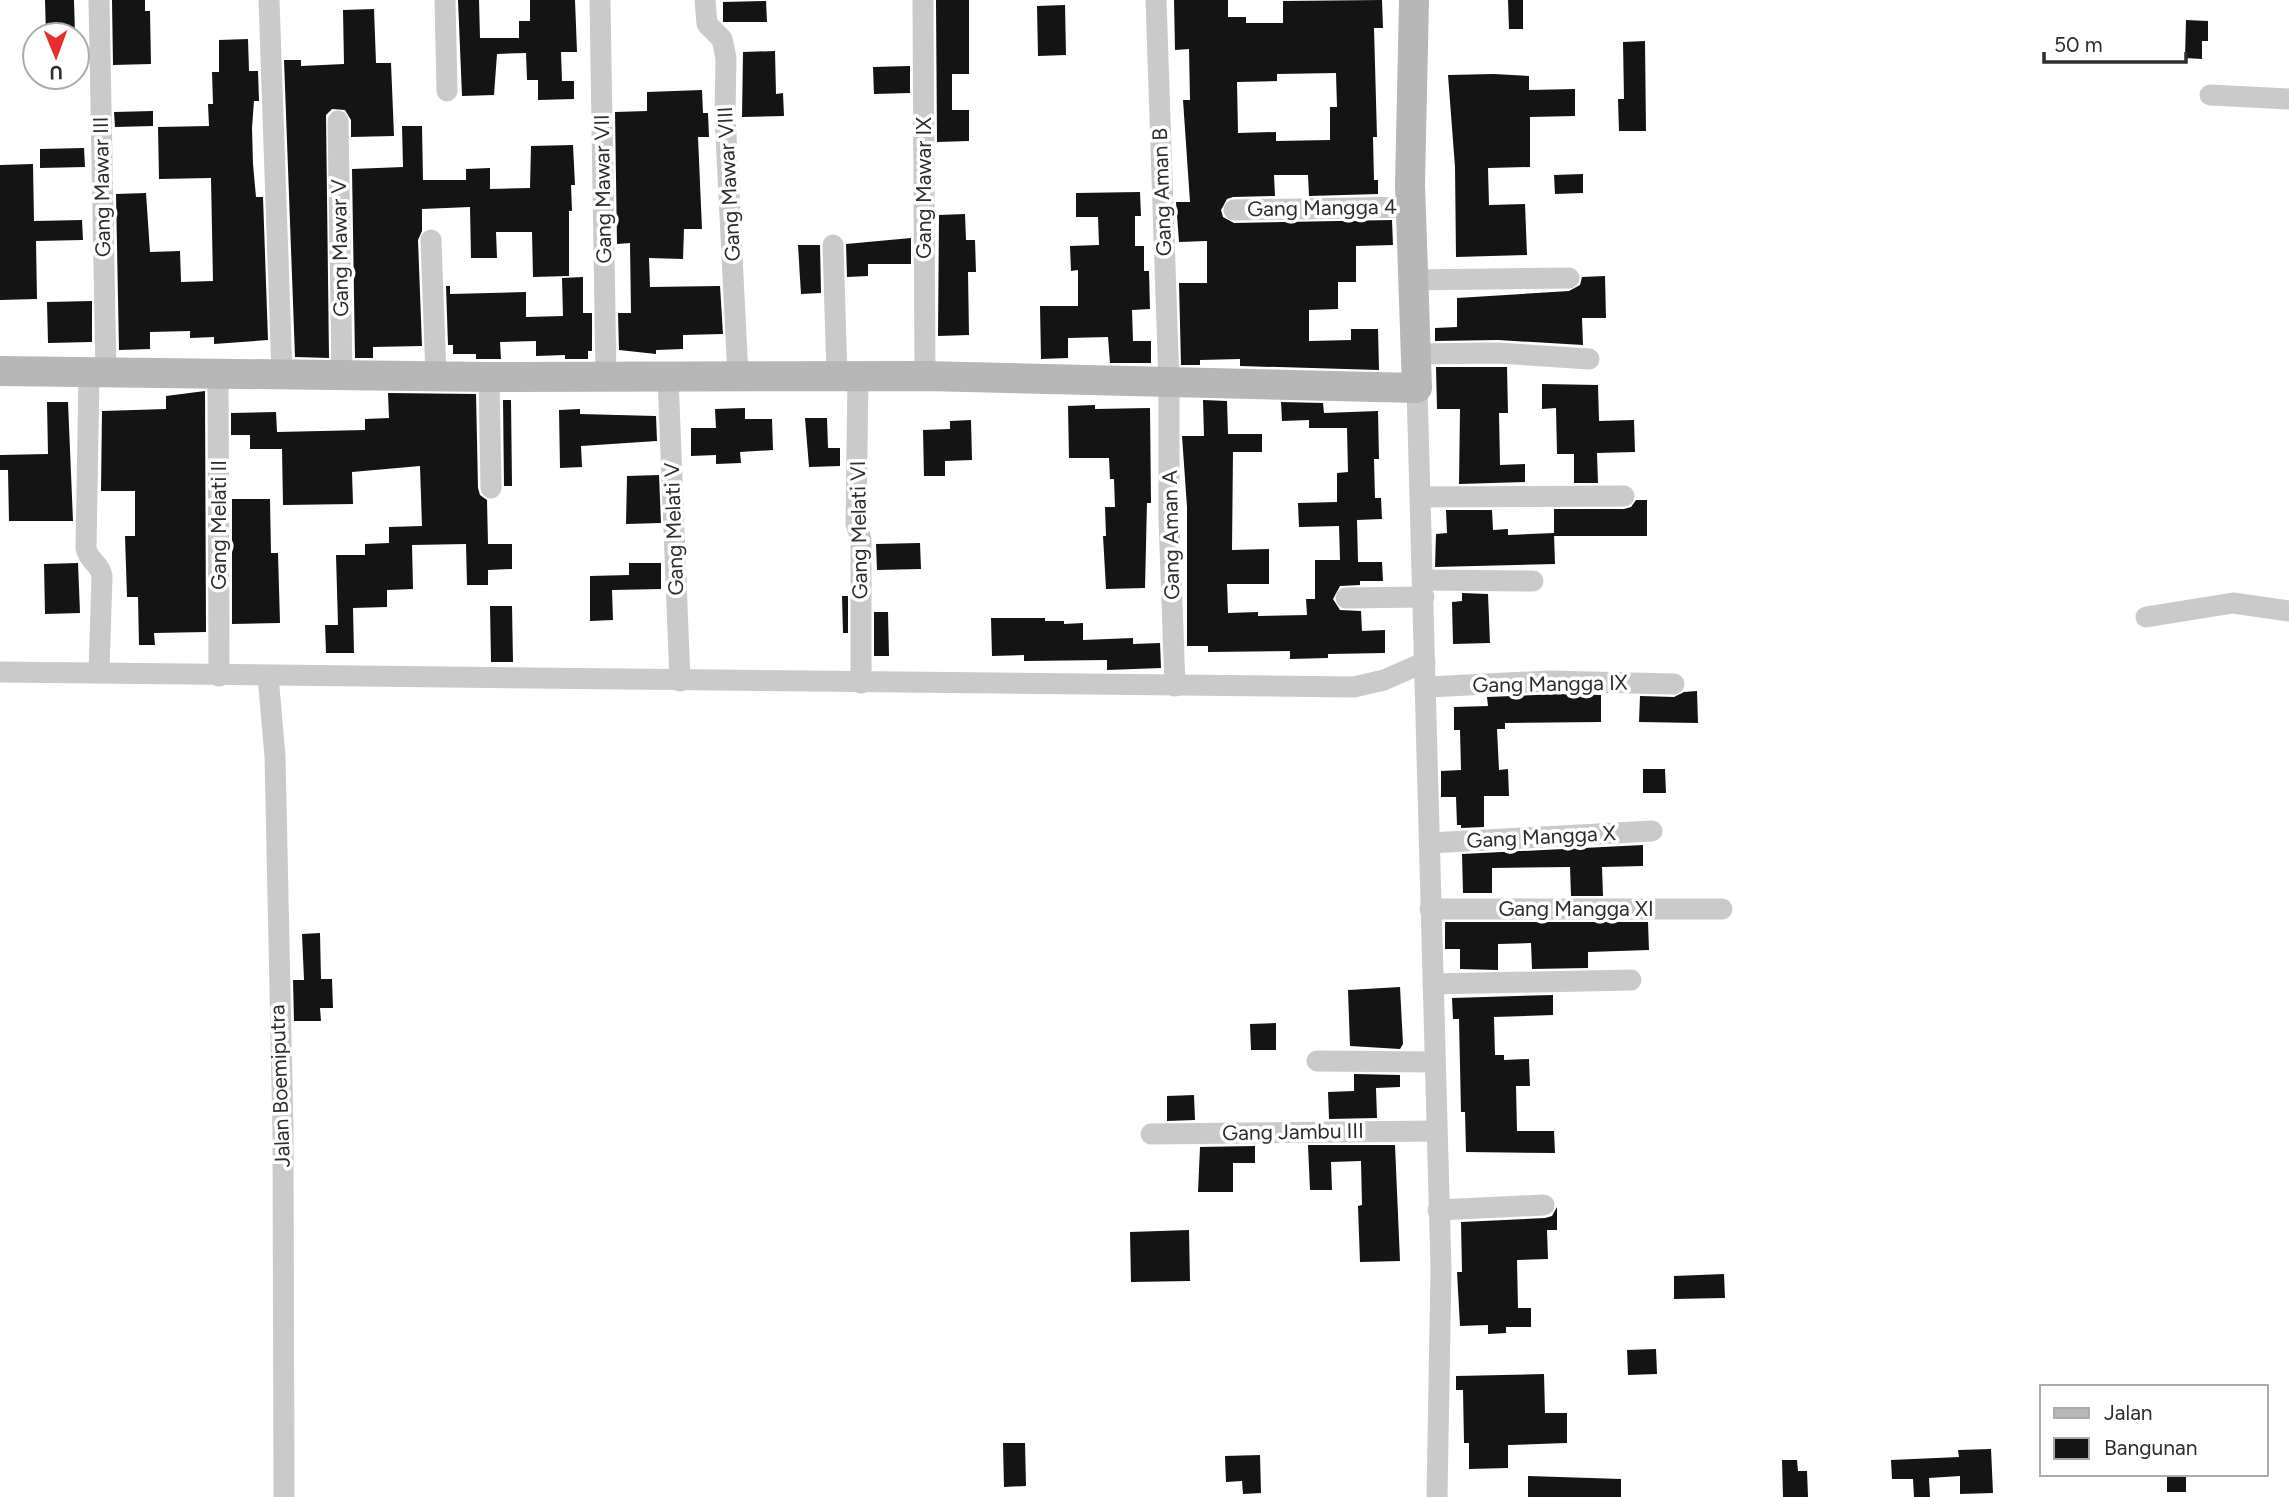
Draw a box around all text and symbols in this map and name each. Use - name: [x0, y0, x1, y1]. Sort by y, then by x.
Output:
- north arrow: [21, 21, 91, 91]
- scale bar: [2044, 21, 2186, 65]
- text: 50 m: [2054, 32, 2103, 57]
- text: U: [49, 61, 63, 84]
- street label: Gang Mawar VIII: [712, 106, 745, 262]
- street label: Gang Mawar VII: [589, 114, 616, 264]
- street label: Gang Mawar III: [88, 117, 115, 257]
- street label: Gang Mawar IX: [911, 117, 936, 259]
- street label: Gang Aman B: [1147, 127, 1176, 257]
- street label: Gang Mawar V: [326, 178, 353, 317]
- street label: Gang Mangga 4: [1247, 194, 1397, 221]
- street label: Gang Melati II: [206, 460, 231, 590]
- street label: Gang Melati VI: [845, 460, 872, 600]
- street label: Gang Melati V: [659, 462, 688, 596]
- street label: Gang Aman A: [1157, 470, 1184, 600]
- street label: Gang Mangga IX: [1472, 670, 1628, 697]
- street label: Gang Mangga X: [1466, 820, 1616, 853]
- street label: Gang Mangga XI: [1498, 896, 1654, 921]
- street label: Jalan Boemiputra: [264, 1004, 295, 1168]
- street label: Gang Jambu III: [1222, 1118, 1364, 1145]
- legend: [2040, 1385, 2268, 1476]
- text: Jalan: [2104, 1400, 2153, 1425]
- text: Bangunan: [2104, 1435, 2197, 1460]

